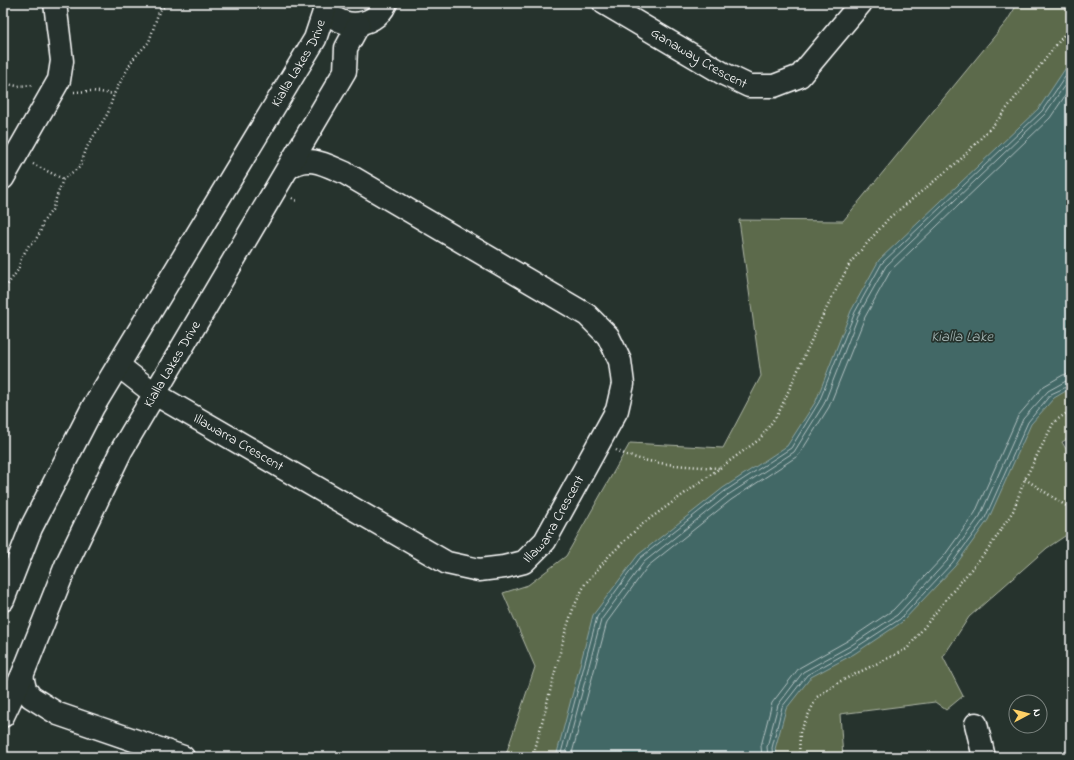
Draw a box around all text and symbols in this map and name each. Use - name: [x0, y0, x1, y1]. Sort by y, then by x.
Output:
- street label: Kialla Lakes Drive: [266, 16, 331, 111]
- street label: Ganaway Crescent: [647, 22, 751, 94]
- street label: Kialla Lakes Drive: [138, 316, 206, 412]
- water label: Kialla Lake: [931, 326, 994, 348]
- street label: Illawarra Crescent: [189, 408, 288, 477]
- street label: Illawarra Crescent: [518, 471, 590, 568]
- north arrow: [1008, 694, 1048, 734]
- text: N: [1029, 708, 1045, 718]

